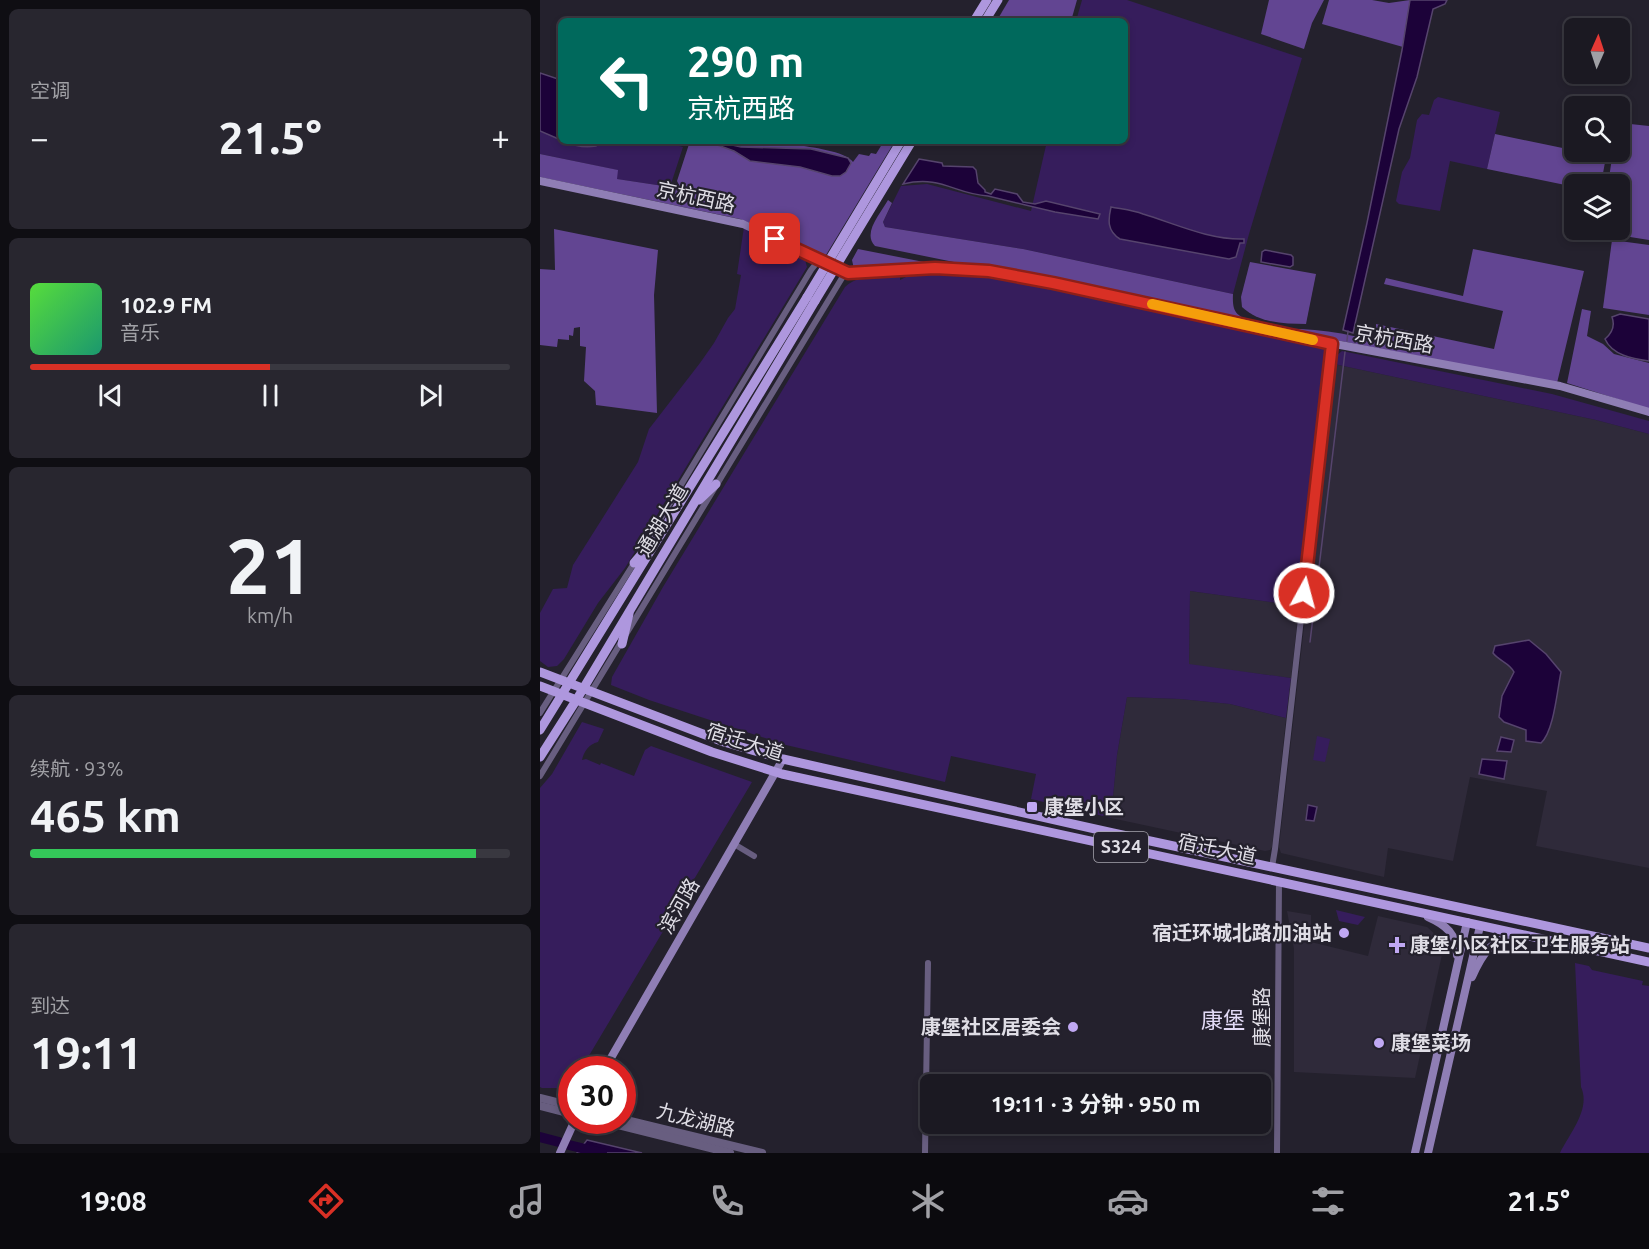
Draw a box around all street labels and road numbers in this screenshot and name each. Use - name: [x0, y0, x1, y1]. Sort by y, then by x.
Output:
- street label: 京杭西路: [655, 177, 738, 216]
- street label: 京杭西路: [1353, 320, 1435, 357]
- street label: 通湖大道: [631, 480, 692, 560]
- street label: 宿迁大道: [704, 718, 787, 765]
- street label: 宿迁大道: [1176, 829, 1259, 868]
- road number: S324: [1094, 832, 1148, 862]
- street label: 滨河路: [654, 874, 704, 937]
- street label: 康堡路: [1250, 987, 1273, 1047]
- street label: 九龙湖路: [655, 1099, 738, 1140]

